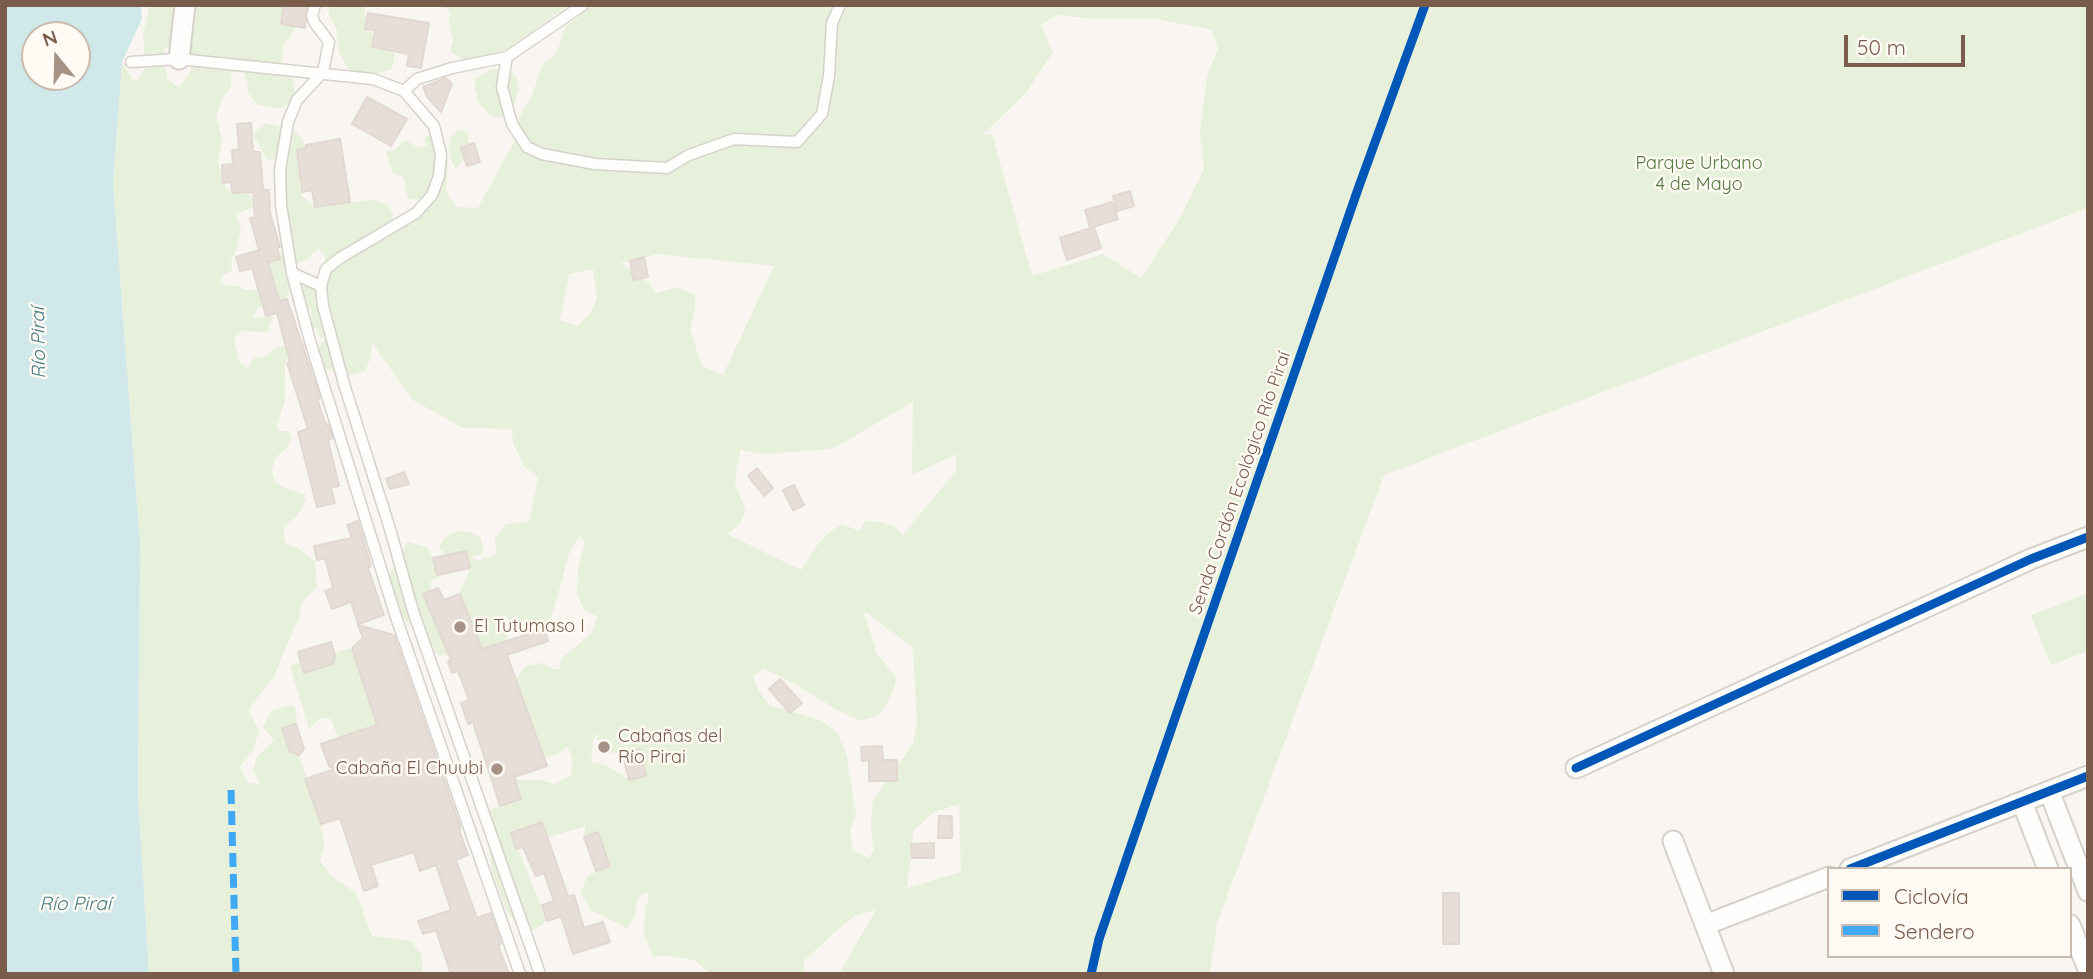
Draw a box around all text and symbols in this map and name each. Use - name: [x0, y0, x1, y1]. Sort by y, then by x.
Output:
- north arrow: [21, 21, 91, 91]
- scale bar: [1848, 21, 1969, 65]
- text: N: [39, 24, 60, 52]
- text: 50 m: [1857, 34, 1906, 60]
- park label: Parque Urbano 4 de Mayo: [1635, 153, 1763, 196]
- water label: Río Piraí: [27, 307, 51, 379]
- street label: Senda Cordón Ecológico Río Piraí: [1185, 349, 1295, 617]
- place label: El Tutumaso I: [474, 616, 585, 638]
- marker: El Tutumaso I: [452, 619, 468, 635]
- place label: Cabañas del Río Pirai: [618, 726, 722, 768]
- marker: Cabañas del Río Pirai: [596, 739, 612, 755]
- place label: Cabaña El Chuubi: [336, 758, 483, 780]
- marker: Cabaña El Chuubi: [489, 761, 505, 777]
- legend: [1827, 867, 2072, 958]
- text: Ciclovía: [1894, 883, 1969, 909]
- water label: Río Piraí: [39, 893, 111, 915]
- text: Sendero: [1894, 918, 1975, 944]

